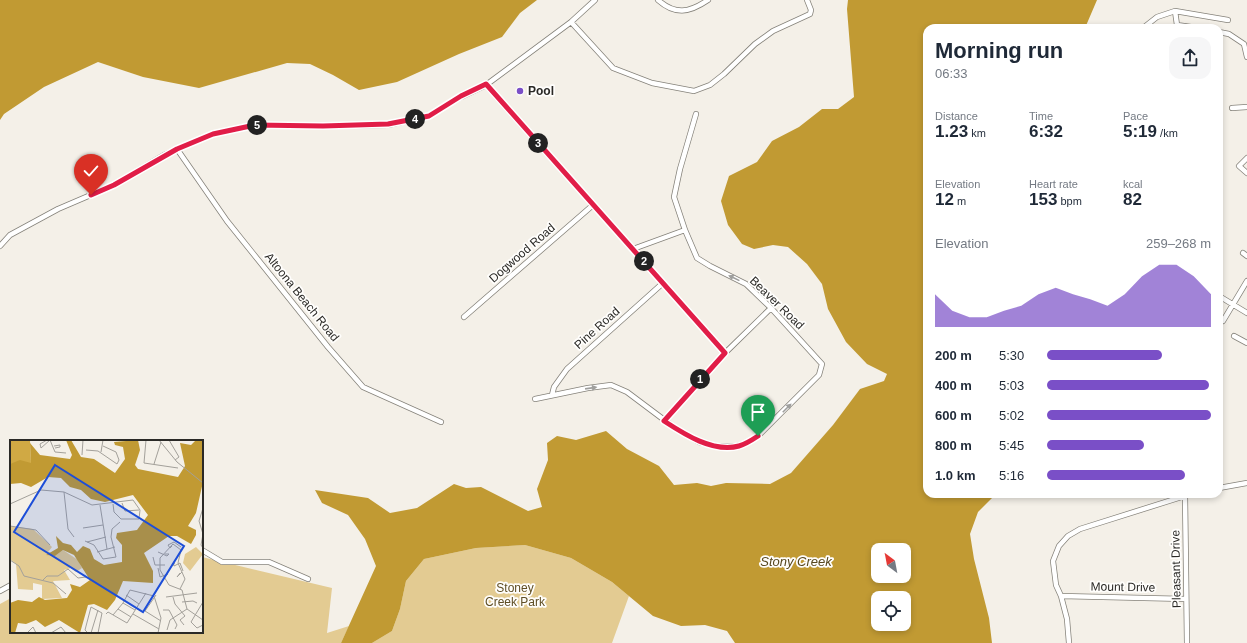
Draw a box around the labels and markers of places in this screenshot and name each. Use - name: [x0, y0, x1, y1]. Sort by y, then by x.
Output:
- place label: Pool: [528, 84, 554, 98]
- marker: Pool: [515, 86, 525, 96]
- pin: 4: [405, 109, 425, 129]
- pin: 5: [247, 115, 267, 135]
- pin: 3: [528, 133, 548, 153]
- pin: [74, 154, 108, 195]
- pin: 2: [634, 251, 654, 271]
- pin: 1: [690, 369, 710, 389]
- pin: [741, 395, 775, 436]

